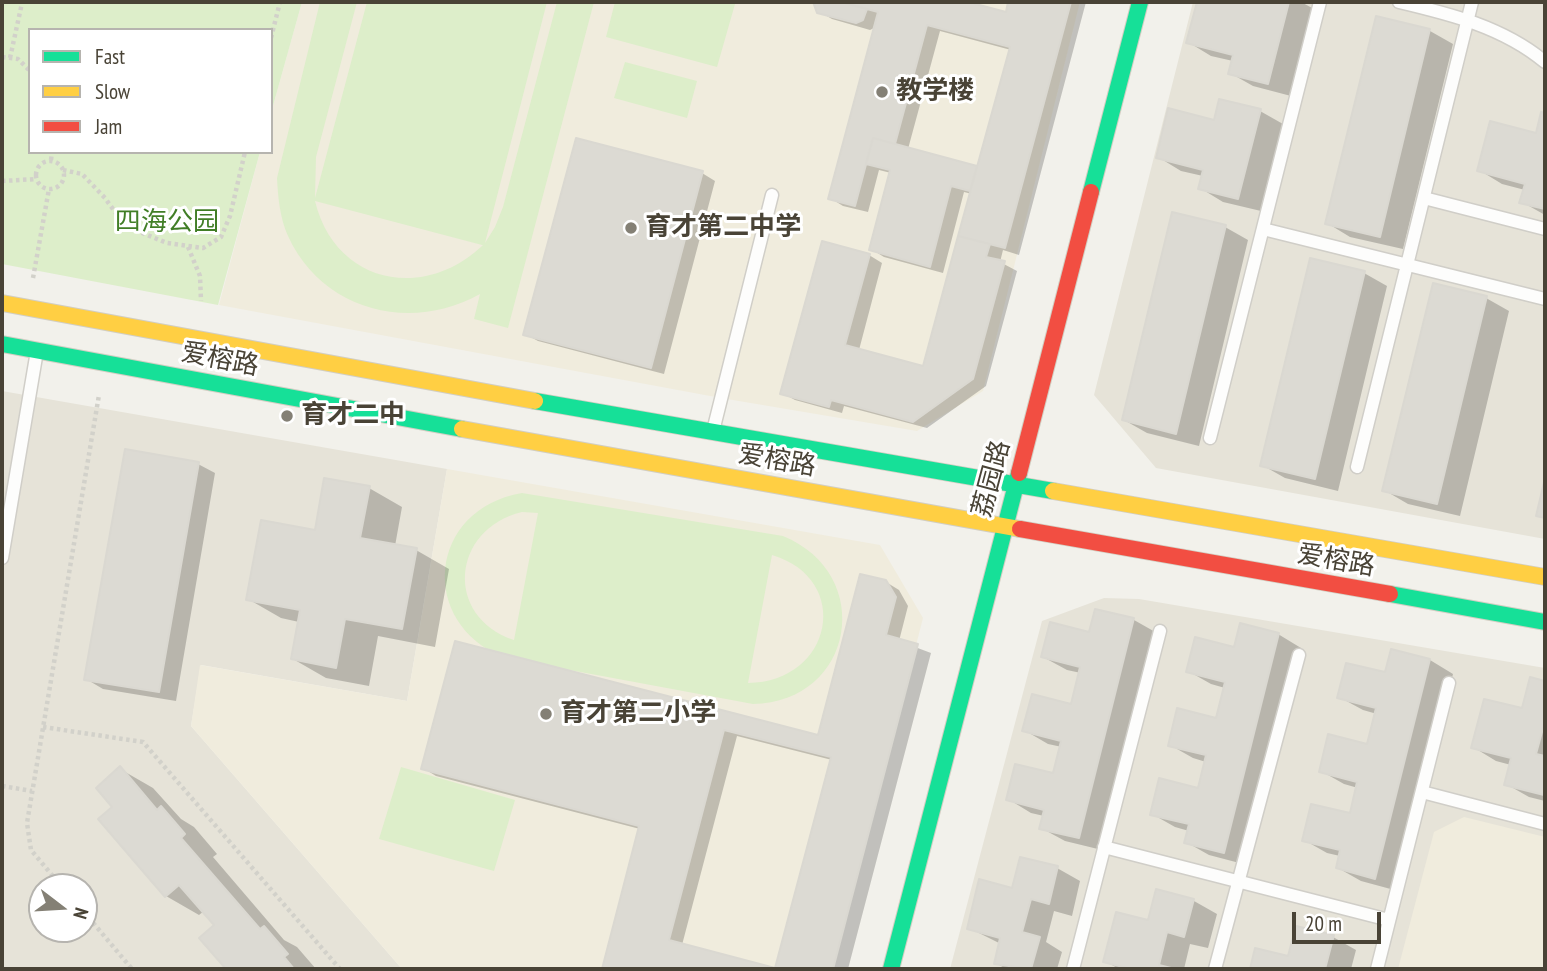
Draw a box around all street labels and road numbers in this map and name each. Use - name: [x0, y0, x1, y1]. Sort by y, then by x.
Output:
- street label: 爱榕路: [179, 337, 261, 383]
- street label: 荔园路: [967, 437, 1017, 521]
- street label: 爱榕路: [736, 439, 818, 483]
- street label: 爱榕路: [1295, 539, 1377, 583]

